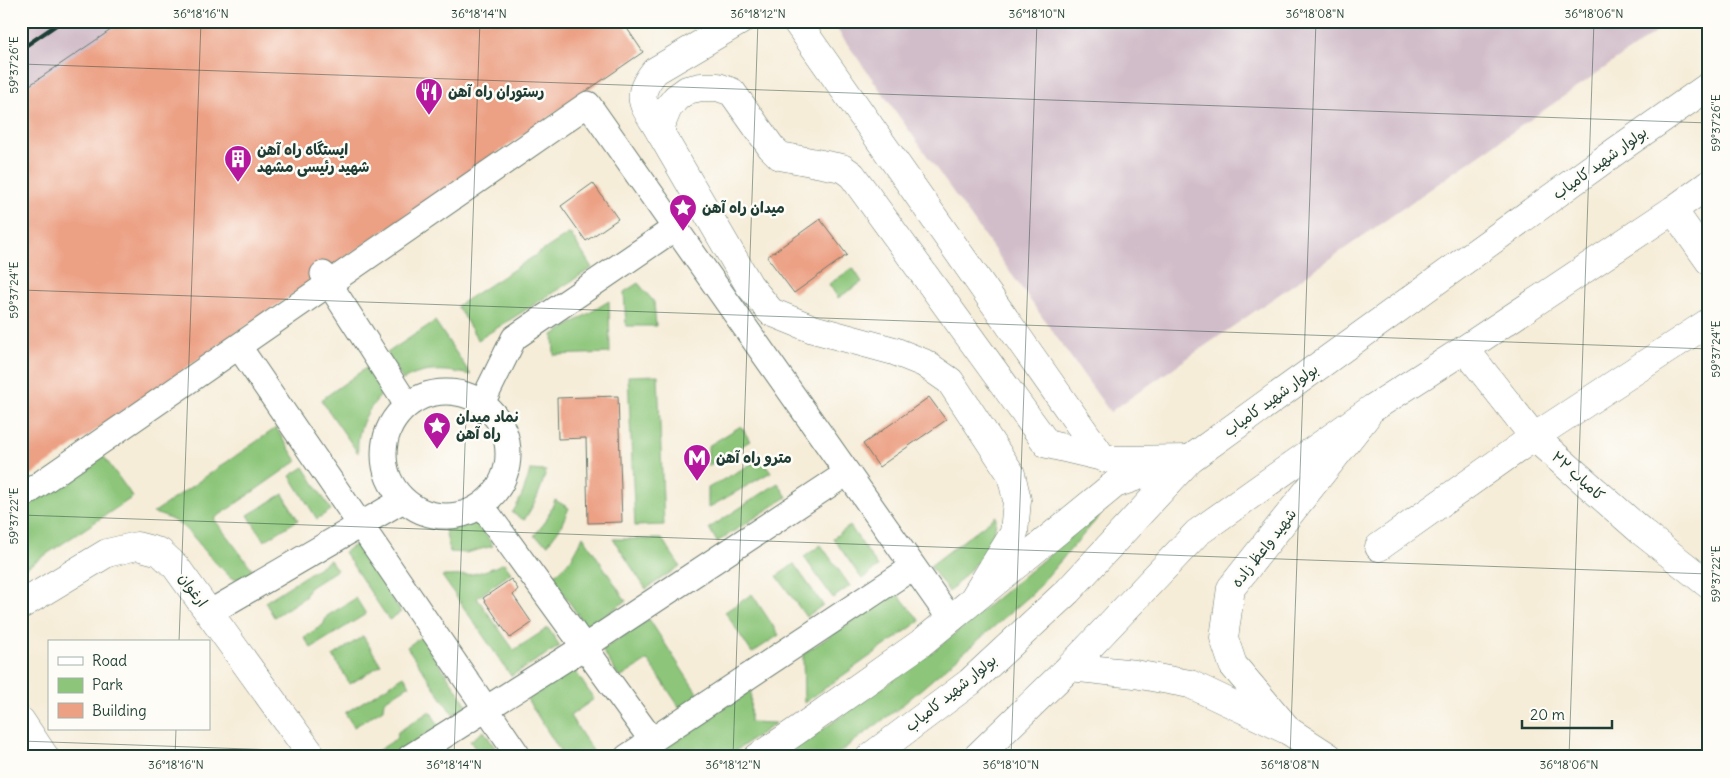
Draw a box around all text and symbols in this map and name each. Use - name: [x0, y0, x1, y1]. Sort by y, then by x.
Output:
- text: 36°18'16"N: [173, 6, 229, 21]
- text: 36°18'14"N: [451, 6, 507, 21]
- text: 36°18'12"N: [730, 6, 786, 21]
- text: 36°18'10"N: [1009, 6, 1065, 21]
- text: 36°18'08"N: [1286, 6, 1344, 21]
- text: 36°18'06"N: [1565, 6, 1623, 21]
- text: 59°37'26"E: [6, 36, 21, 94]
- restaurant icon: رستوران راه آهن: [414, 77, 444, 116]
- place label: رستوران راه آهن: [448, 82, 545, 102]
- text: 59°37'26"E: [1708, 94, 1723, 152]
- street label: بولوار شهید کامیاب: [1549, 122, 1651, 204]
- place label: ایستگاه راه آهن شهید رئیسی مشهد: [257, 140, 369, 177]
- building icon: ایستگاه راه آهن شهید رئیسی مشهد: [223, 144, 253, 183]
- place icon: میدان راه آهن: [668, 193, 698, 232]
- place label: میدان راه آهن: [702, 198, 785, 217]
- text: 59°37'24"E: [6, 261, 21, 319]
- text: 59°37'24"E: [1708, 320, 1723, 378]
- street label: بولوار شهید کامیاب: [1220, 359, 1322, 441]
- place label: نماد میدان راه آهن: [456, 407, 520, 443]
- place icon: نماد میدان راه آهن: [422, 411, 452, 450]
- metro station icon: مترو راه آهن: [682, 443, 712, 482]
- street label: کامیاب ۲۲: [1548, 447, 1609, 504]
- place label: مترو راه آهن: [716, 448, 792, 467]
- text: 59°37'22"E: [6, 487, 21, 545]
- street label: شهید واعظ زاده: [1227, 504, 1300, 591]
- text: 59°37'22"E: [1708, 545, 1723, 603]
- street label: ارغوان: [175, 569, 212, 610]
- legend: [48, 640, 210, 730]
- street label: بولوار شهید کامیاب: [901, 650, 1001, 736]
- text: Road: [92, 651, 127, 670]
- text: Park: [92, 675, 123, 694]
- scale bar: [1522, 698, 1612, 730]
- text: Building: [92, 701, 147, 720]
- text: 20 m: [1530, 705, 1565, 724]
- text: 36°18'16"N: [148, 757, 204, 772]
- text: 36°18'14"N: [426, 757, 482, 772]
- text: 36°18'12"N: [705, 757, 761, 772]
- text: 36°18'10"N: [983, 757, 1039, 772]
- text: 36°18'08"N: [1261, 757, 1319, 772]
- text: 36°18'06"N: [1540, 757, 1598, 772]

